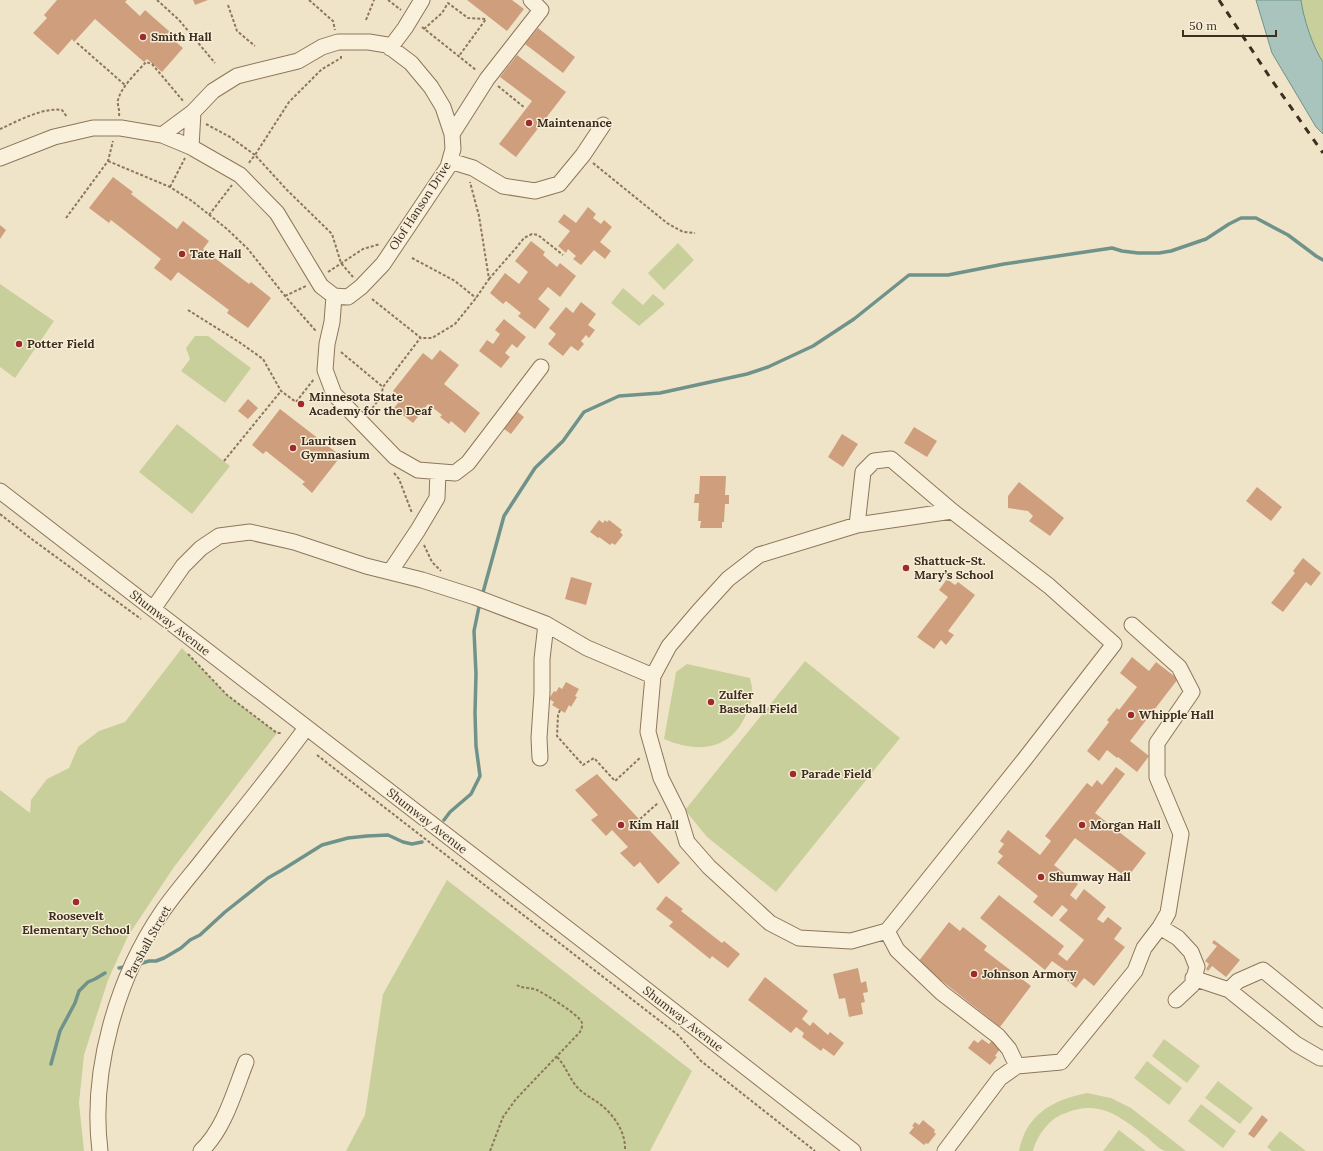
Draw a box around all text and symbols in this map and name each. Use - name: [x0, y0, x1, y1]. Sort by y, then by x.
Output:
- scale bar: [1183, 12, 1276, 38]
- text: 50 m: [1189, 18, 1217, 33]
- place label: Smith Hall: [151, 29, 212, 44]
- marker: Smith Hall: [138, 32, 148, 42]
- place label: Maintenance: [537, 115, 613, 130]
- marker: Maintenance: [524, 118, 534, 128]
- street label: Olof Hanson Drive: [385, 158, 454, 253]
- place label: Tate Hall: [190, 246, 242, 261]
- marker: Tate Hall: [177, 249, 187, 259]
- place label: Potter Field: [27, 336, 95, 351]
- marker: Potter Field: [14, 339, 24, 349]
- place label: Minnesota State Academy for the Deaf: [309, 389, 434, 418]
- marker: Minnesota State Academy for the Deaf: [296, 399, 306, 409]
- place label: Lauritsen Gymnasium: [301, 433, 370, 462]
- marker: Lauritsen Gymnasium: [288, 443, 298, 453]
- place label: Shattuck-St. Mary’s School: [914, 553, 994, 582]
- marker: Shattuck-St. Mary’s School: [901, 563, 911, 573]
- street label: Shumway Avenue: [127, 587, 214, 659]
- place label: Zulfer Baseball Field: [719, 687, 797, 716]
- marker: Zulfer Baseball Field: [706, 697, 716, 707]
- place label: Whipple Hall: [1139, 707, 1214, 722]
- marker: Whipple Hall: [1126, 710, 1136, 720]
- place label: Parade Field: [801, 766, 872, 781]
- marker: Parade Field: [788, 769, 798, 779]
- street label: Shumway Avenue: [384, 785, 471, 857]
- place label: Kim Hall: [629, 817, 679, 832]
- place label: Morgan Hall: [1090, 817, 1161, 832]
- marker: Kim Hall: [616, 820, 626, 830]
- marker: Morgan Hall: [1077, 820, 1087, 830]
- place label: Shumway Hall: [1049, 869, 1131, 884]
- marker: Shumway Hall: [1036, 872, 1046, 882]
- marker: Roosevelt Elementary School: [71, 897, 81, 907]
- street label: Parshall Street: [121, 902, 174, 981]
- place label: Roosevelt Elementary School: [22, 908, 130, 937]
- place label: Johnson Armory: [982, 966, 1077, 981]
- marker: Johnson Armory: [969, 969, 979, 979]
- street label: Shumway Avenue: [640, 983, 727, 1055]

